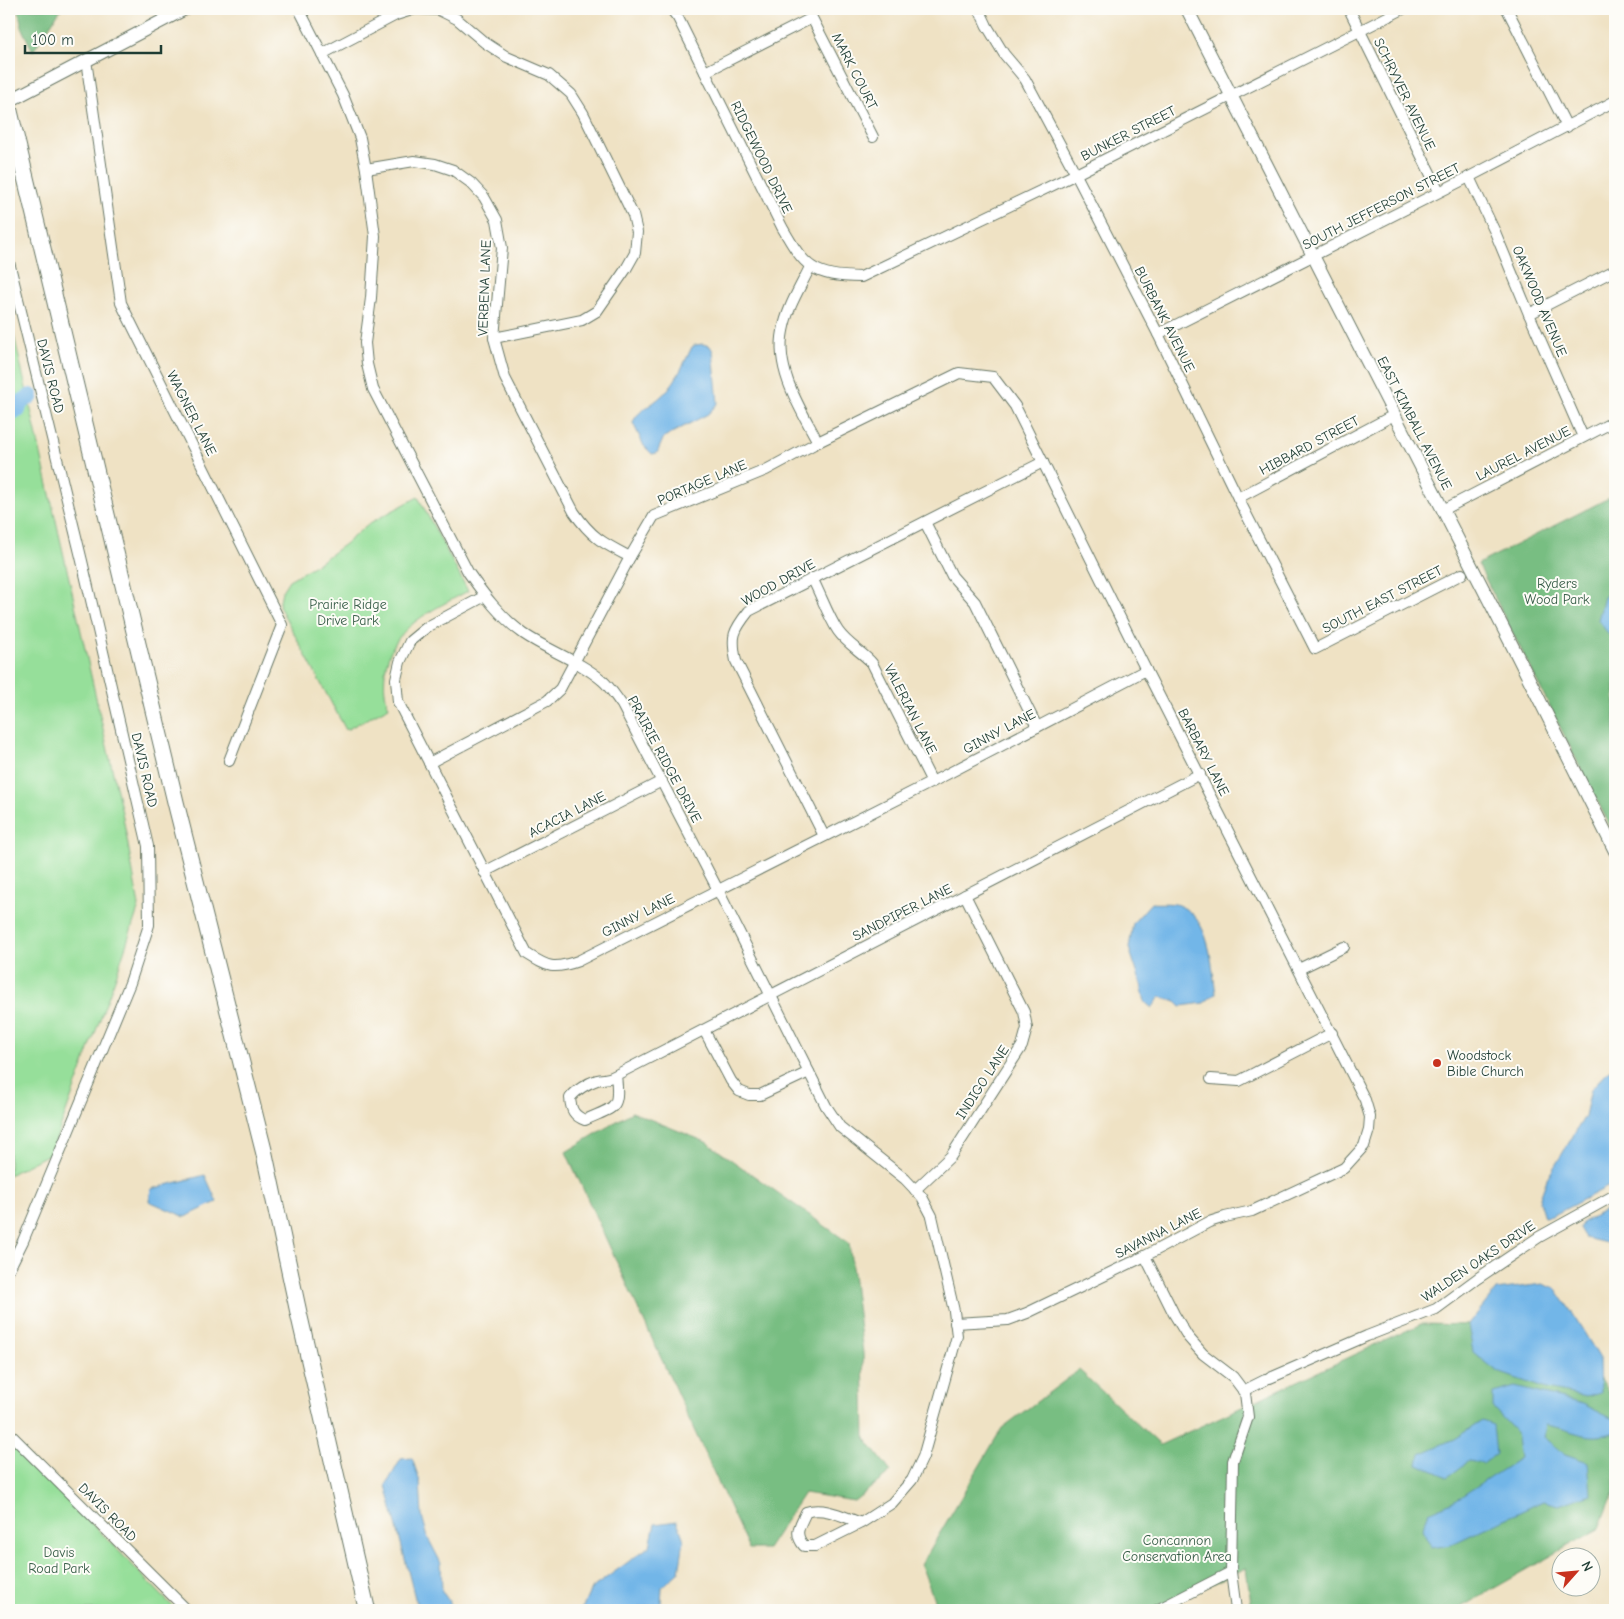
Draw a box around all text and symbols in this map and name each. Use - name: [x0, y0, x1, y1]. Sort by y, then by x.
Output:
- scale bar: [25, 22, 161, 54]
- street label: MARK COURT: [828, 30, 881, 113]
- text: 100 m: [32, 31, 74, 49]
- street label: SCHRYVER AVENUE: [1370, 35, 1439, 153]
- street label: RIDGEWOOD DRIVE: [727, 98, 796, 216]
- street label: BUNKER STREET: [1078, 102, 1179, 165]
- street label: SOUTH JEFFERSON STREET: [1300, 159, 1463, 254]
- street label: VERBENA LANE: [474, 240, 495, 336]
- street label: OAKWOOD AVENUE: [1508, 243, 1571, 359]
- street label: BURBANK AVENUE: [1131, 264, 1198, 375]
- street label: DAVIS ROAD: [33, 337, 68, 415]
- street label: EAST KIMBALL AVENUE: [1373, 354, 1456, 493]
- street label: WAGNER LANE: [163, 368, 220, 459]
- street label: HIBBARD STREET: [1256, 412, 1363, 479]
- street label: LAUREL AVENUE: [1473, 422, 1573, 485]
- street label: PORTAGE LANE: [655, 456, 749, 509]
- street label: WOOD DRIVE: [738, 555, 818, 610]
- street label: SOUTH EAST STREET: [1319, 562, 1446, 637]
- park label: Ryders Wood Park: [1524, 575, 1590, 608]
- park label: Prairie Ridge Drive Park: [309, 596, 387, 629]
- street label: VALERIAN LANE: [881, 661, 941, 757]
- street label: PRAIRIE RIDGE DRIVE: [624, 693, 705, 826]
- street label: GINNY LANE: [960, 705, 1038, 758]
- street label: BARBARY LANE: [1174, 706, 1233, 799]
- street label: DAVIS ROAD: [128, 731, 161, 809]
- street label: ACACIA LANE: [526, 788, 609, 841]
- street label: SANDPIPER LANE: [850, 880, 955, 945]
- street label: GINNY LANE: [599, 890, 678, 941]
- street label: INDIGO LANE: [952, 1042, 1013, 1122]
- place label: Woodstock Bible Church: [1447, 1047, 1524, 1080]
- marker: Woodstock Bible Church: [1431, 1057, 1443, 1069]
- street label: SAVANNA LANE: [1112, 1205, 1204, 1262]
- street label: WALDEN OAKS DRIVE: [1418, 1217, 1538, 1306]
- street label: DAVIS ROAD: [75, 1479, 141, 1545]
- park label: Concannon Conservation Area: [1122, 1532, 1232, 1565]
- park label: Davis Road Park: [28, 1544, 90, 1577]
- north arrow: [1552, 1546, 1602, 1596]
- text: N: [1577, 1558, 1597, 1574]

